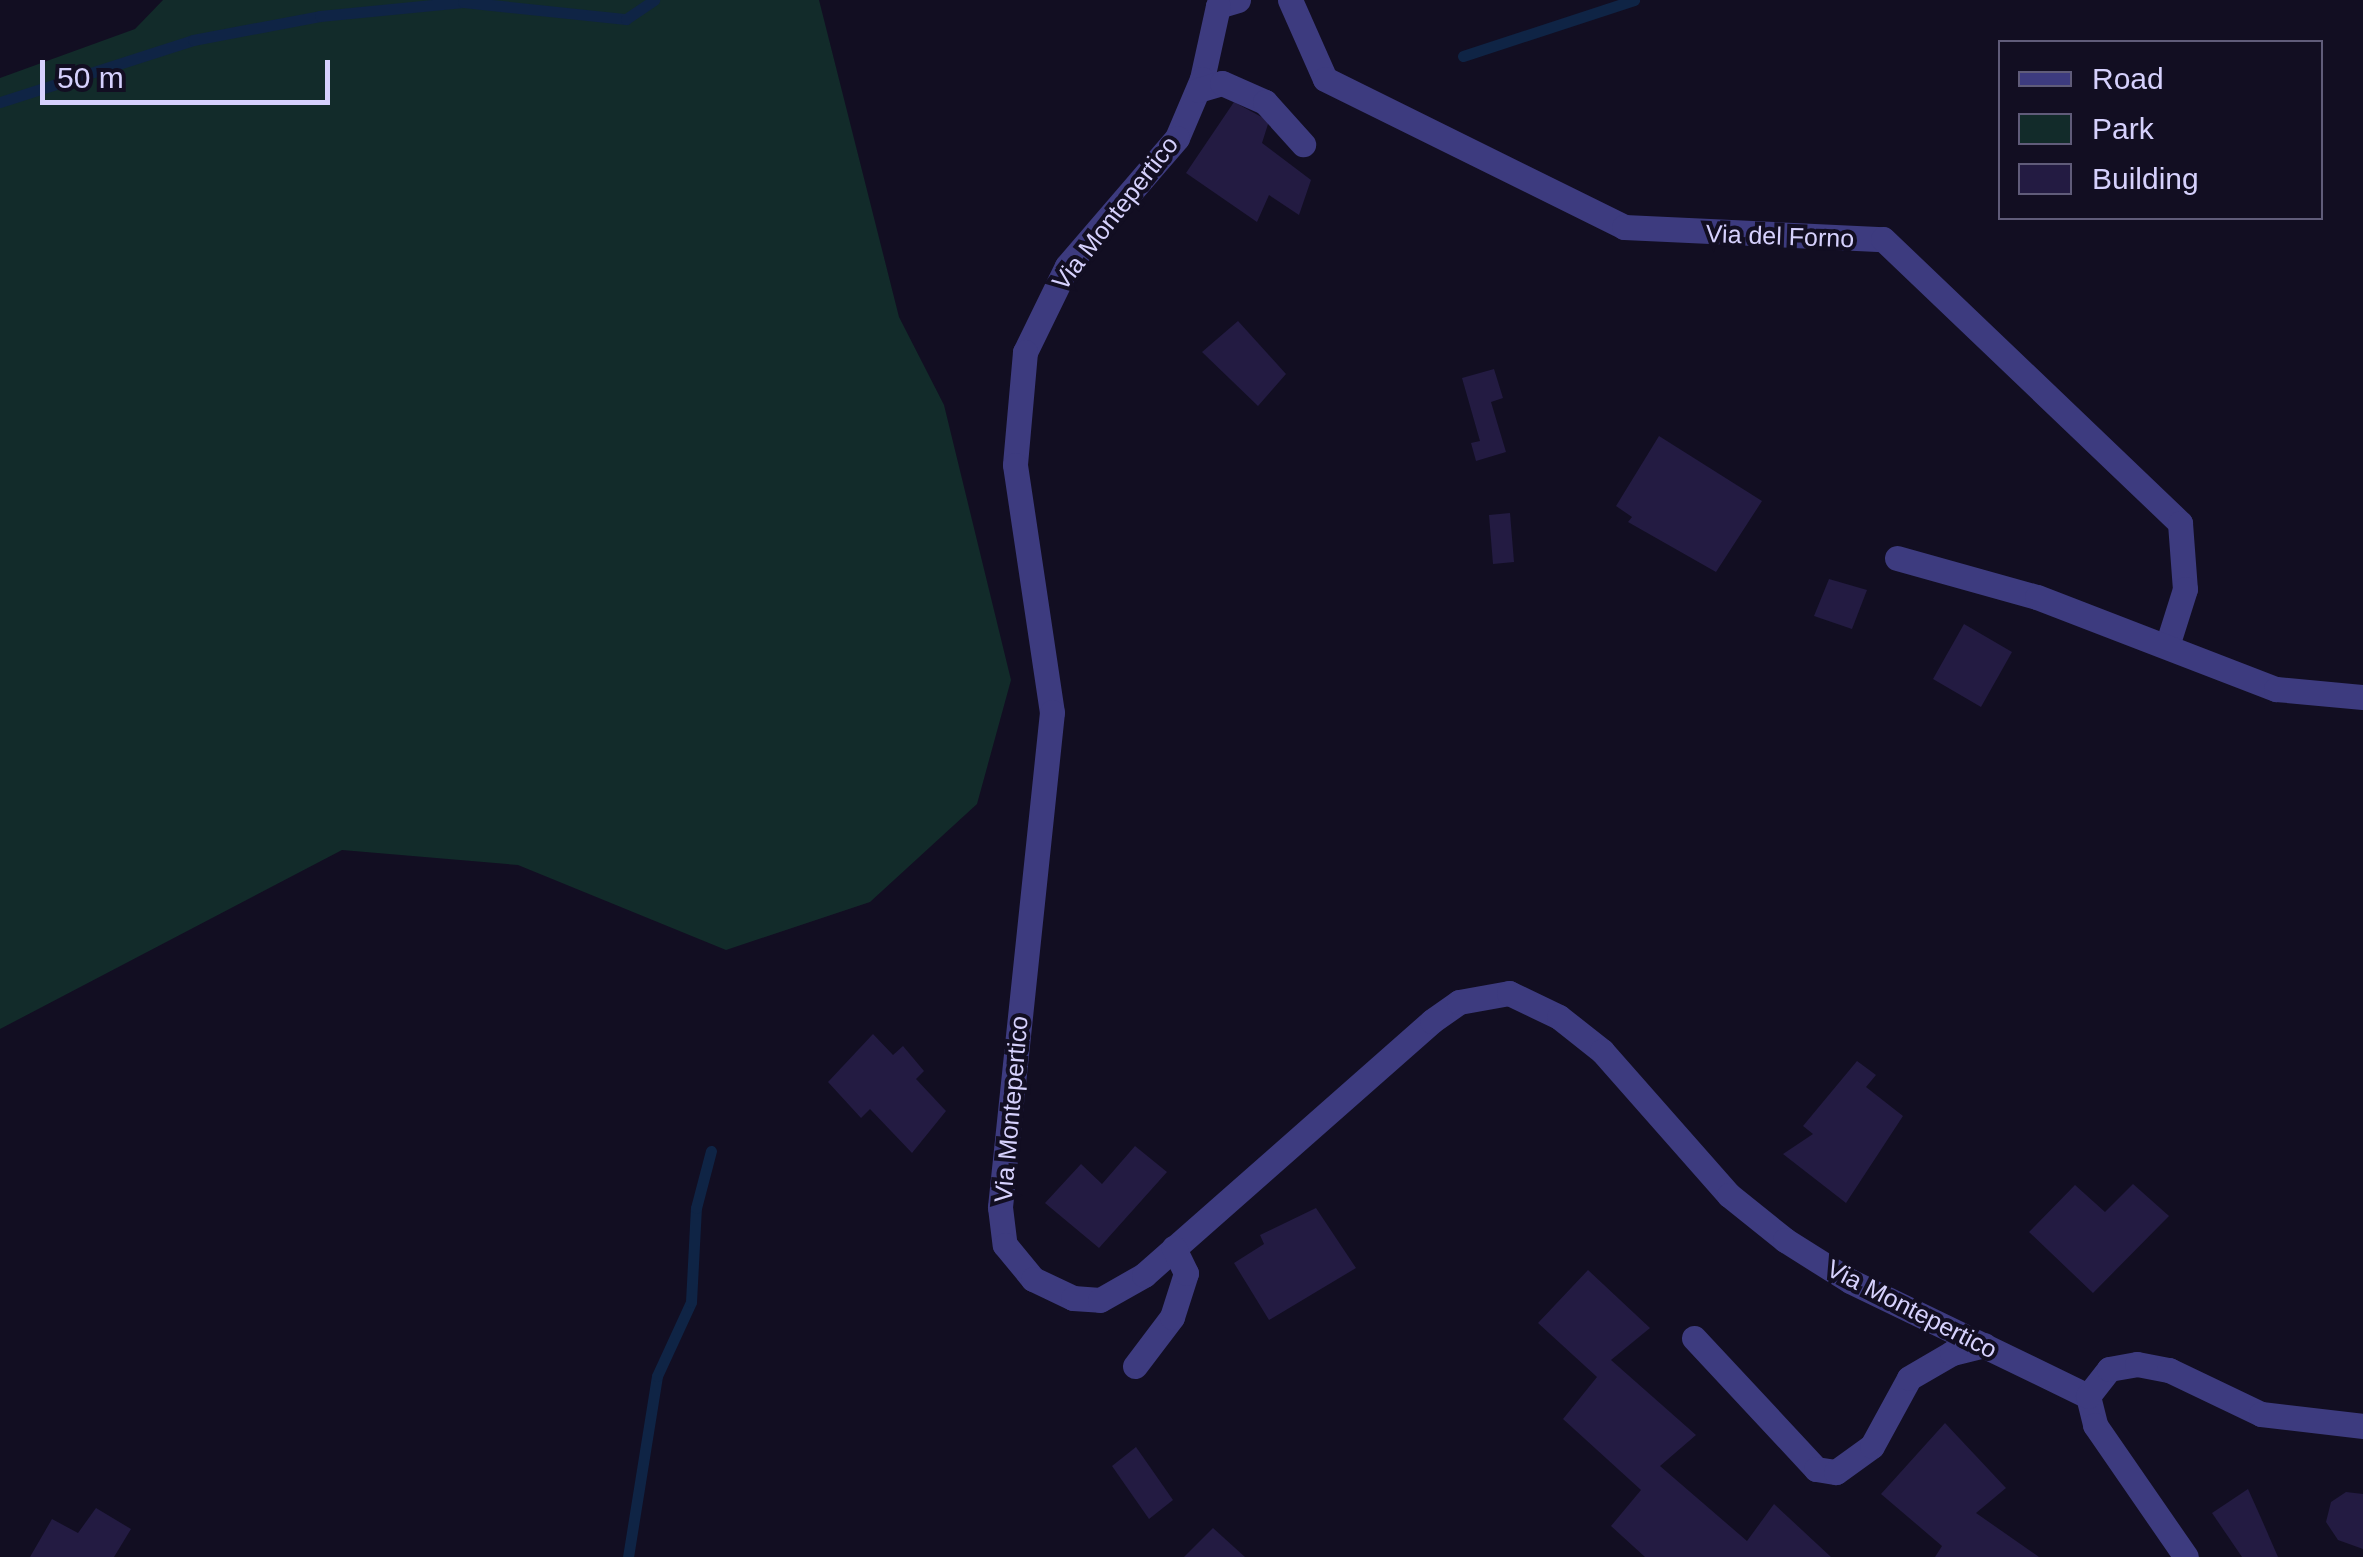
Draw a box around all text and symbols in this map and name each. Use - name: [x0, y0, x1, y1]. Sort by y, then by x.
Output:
- scale bar: [45, 40, 335, 102]
- legend: [1998, 40, 2323, 220]
- text: 50 m: [57, 61, 124, 94]
- text: Road: [2092, 62, 2164, 95]
- text: Park: [2092, 112, 2154, 145]
- street label: Via Montepertico: [1046, 130, 1184, 296]
- text: Building: [2092, 162, 2199, 195]
- street label: Via del Forno: [1705, 218, 1855, 254]
- street label: Via Montepertico: [988, 1014, 1034, 1204]
- street label: Via Montepertico: [1822, 1253, 2002, 1365]

